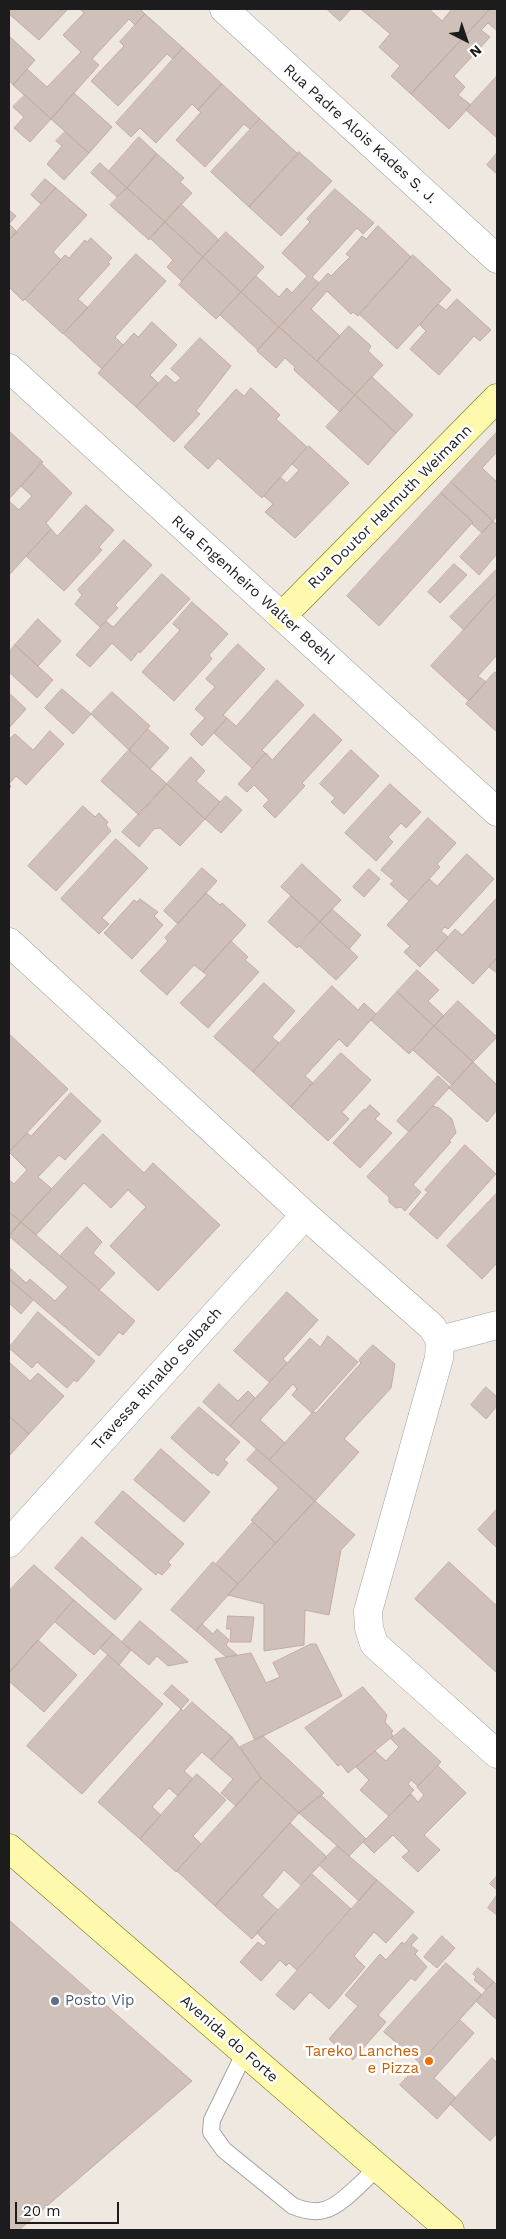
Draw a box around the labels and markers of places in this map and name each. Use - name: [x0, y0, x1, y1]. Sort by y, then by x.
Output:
- place label: Posto Vip: [65, 1992, 134, 2010]
- marker: Posto Vip: [49, 1995, 61, 2007]
- place label: Tareko Lanches e Pizza: [305, 2043, 419, 2078]
- marker: Tareko Lanches e Pizza: [423, 2055, 435, 2067]

